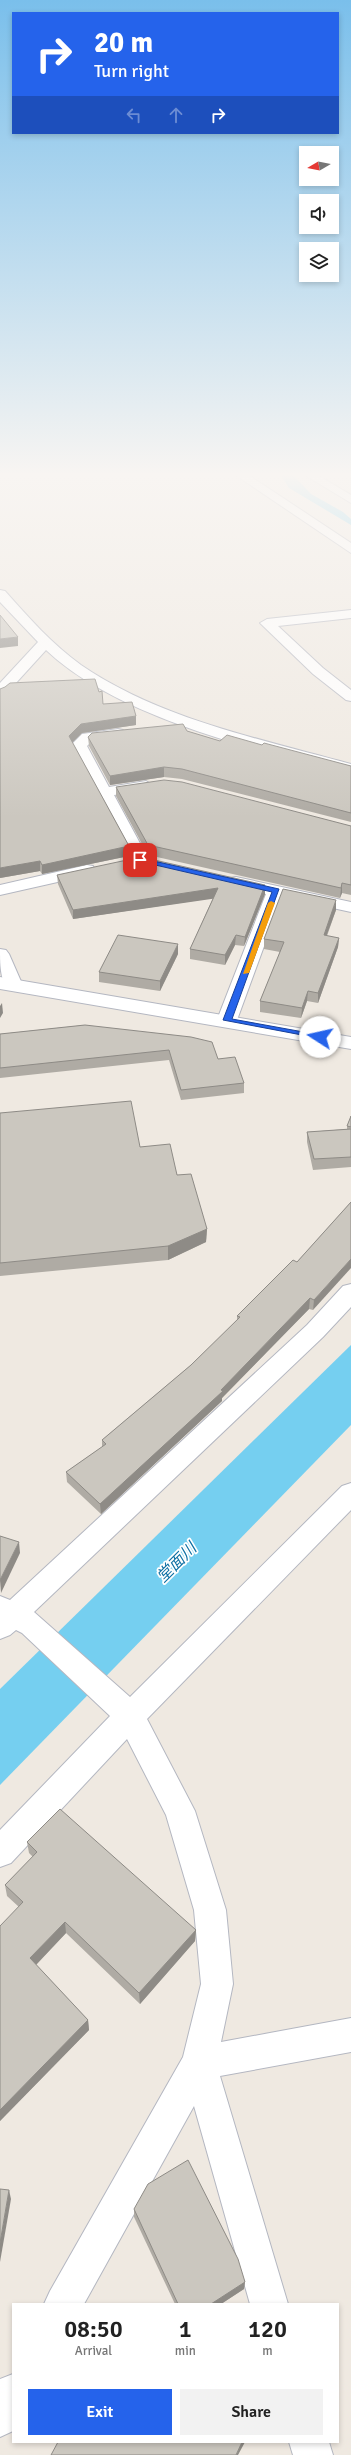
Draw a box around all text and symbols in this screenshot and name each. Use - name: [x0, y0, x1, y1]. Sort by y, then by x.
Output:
- text: 20 m: [94, 26, 153, 60]
- icon: right: [28, 28, 80, 80]
- text: Turn right: [94, 60, 169, 82]
- icon: left: [123, 104, 145, 126]
- icon: ahead: [165, 104, 187, 126]
- icon: right: [207, 104, 229, 126]
- north arrow: [299, 146, 339, 186]
- map controls: [299, 146, 339, 282]
- button: sound: [299, 194, 339, 234]
- button: layers: [299, 242, 339, 282]
- pin: [123, 843, 157, 877]
- icon: arrive: [129, 849, 151, 871]
- position arrow: [299, 1016, 341, 1058]
- water label: 堂面川: [153, 1537, 202, 1587]
- text: 08:50: [64, 2314, 123, 2344]
- text: 1: [179, 2314, 192, 2344]
- text: 120: [248, 2314, 287, 2344]
- text: Arrival: [75, 2343, 112, 2359]
- text: min: [175, 2343, 196, 2359]
- text: m: [262, 2343, 273, 2359]
- button: Exit: [28, 2389, 172, 2435]
- button: Share: [180, 2389, 323, 2435]

